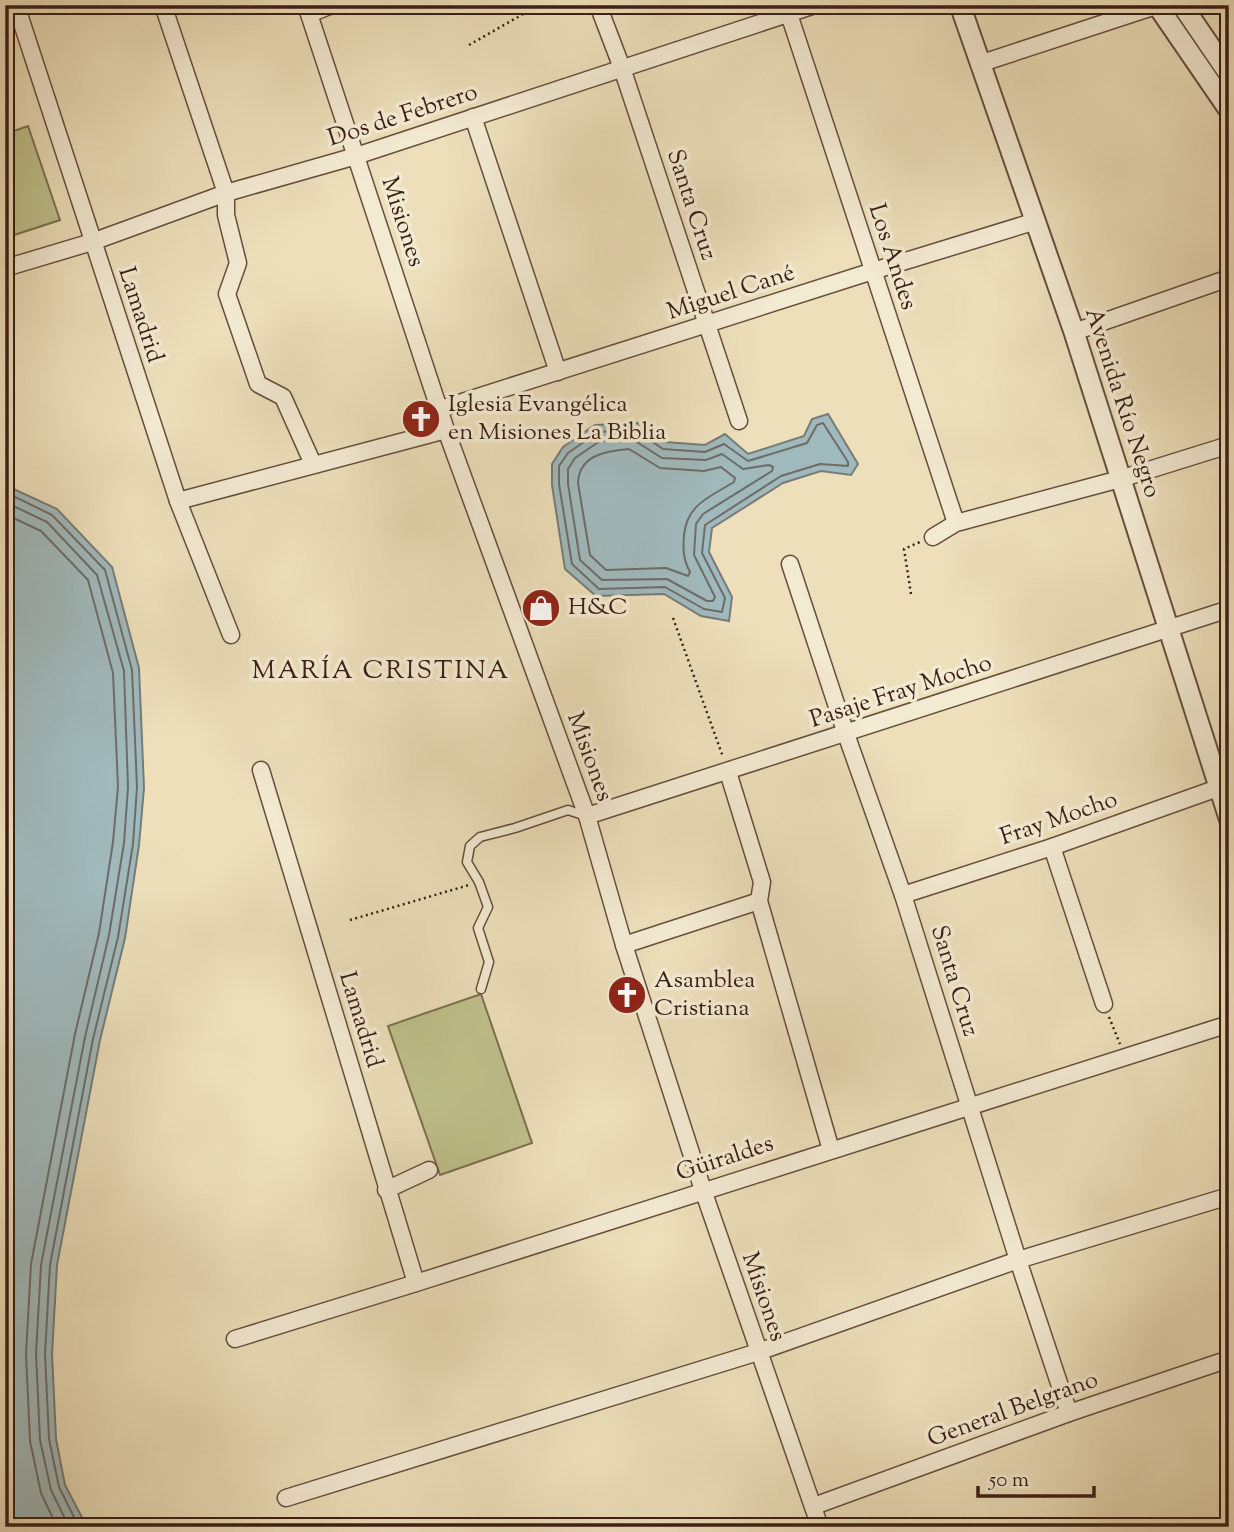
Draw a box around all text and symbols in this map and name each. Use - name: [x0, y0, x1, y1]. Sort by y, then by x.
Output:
- street label: Dos de Febrero: [324, 76, 482, 156]
- street label: Santa Cruz: [657, 145, 725, 265]
- street label: Misiones: [372, 173, 432, 271]
- street label: Los Andes: [859, 200, 925, 314]
- street label: Miguel Cané: [663, 256, 799, 330]
- street label: Lamadrid: [109, 263, 172, 368]
- street label: Avenida Río Negro: [1075, 304, 1169, 502]
- place label: Iglesia Evangélica en Misiones La Biblia: [448, 388, 666, 450]
- church icon: Iglesia Evangélica en Misiones La Biblia: [400, 398, 442, 440]
- shop icon: H&C: [520, 587, 562, 629]
- place label: H&C: [568, 591, 628, 625]
- street label: Pasaje Fray Mocho: [806, 647, 996, 737]
- district label: MARÍA CRISTINA: [252, 653, 510, 690]
- street label: Misiones: [557, 708, 621, 806]
- street label: Fray Mocho: [996, 783, 1122, 855]
- street label: Santa Cruz: [921, 921, 987, 1041]
- place label: Asamblea Cristiana: [654, 964, 755, 1026]
- street label: Lamadrid: [329, 968, 391, 1073]
- church icon: Asamblea Cristiana: [606, 974, 648, 1016]
- street label: Güiraldes: [672, 1127, 778, 1191]
- street label: Misiones: [732, 1248, 794, 1346]
- street label: General Belgrano: [923, 1363, 1103, 1457]
- scale bar: [978, 1455, 1094, 1499]
- text: 50 m: [988, 1466, 1029, 1496]

